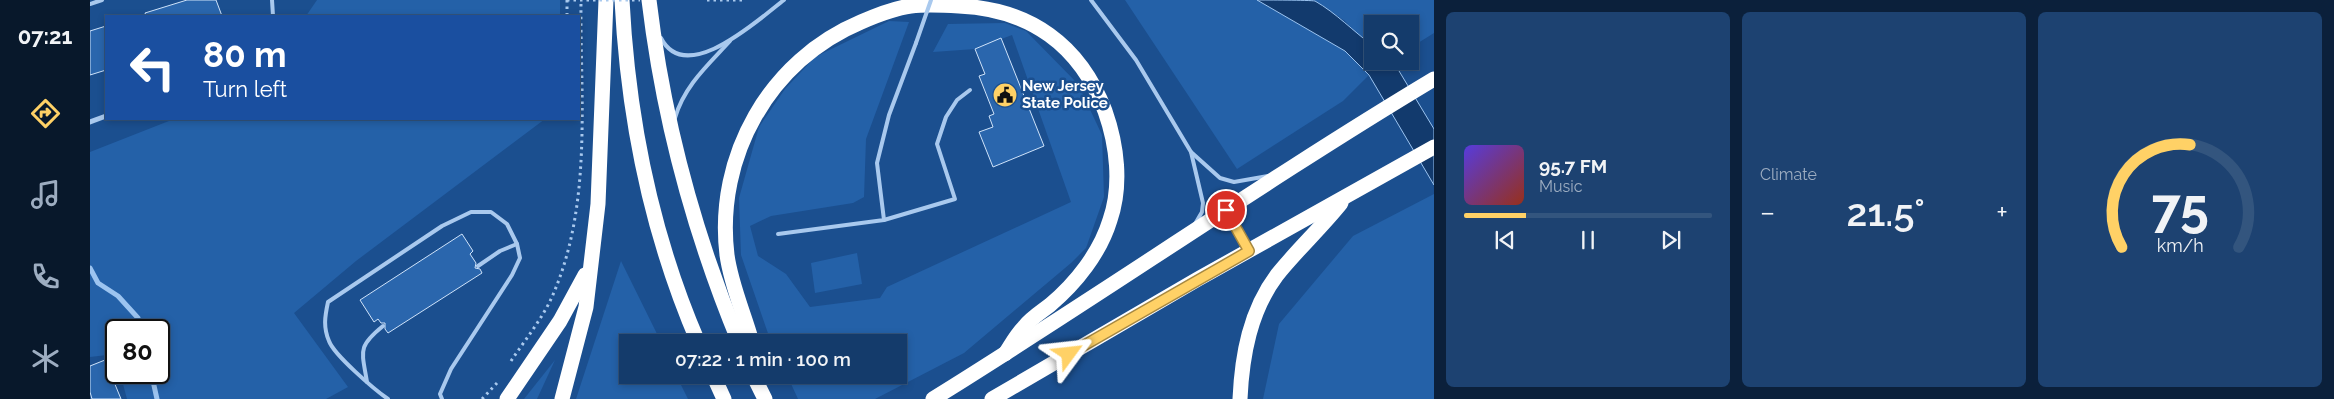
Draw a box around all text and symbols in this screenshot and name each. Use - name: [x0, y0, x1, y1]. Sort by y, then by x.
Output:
- map controls: [1364, 15, 1419, 70]
- button: search: [1364, 15, 1419, 70]
- text: 07:21: [18, 23, 72, 49]
- text: 80 m: [203, 34, 287, 75]
- icon: left: [120, 35, 185, 100]
- text: Turn left: [203, 76, 287, 102]
- place label: New Jersey State Police: [1022, 77, 1108, 112]
- public building icon: New Jersey State Police: [992, 82, 1018, 108]
- icon: directions: [28, 96, 63, 131]
- text: 95.7 FM: [1539, 155, 1607, 177]
- text: Climate: [1760, 165, 1817, 184]
- icon: music: [28, 177, 63, 212]
- text: Music: [1539, 177, 1583, 196]
- text: 75: [2151, 177, 2209, 238]
- pin: [1205, 189, 1247, 231]
- text: 21.5°: [1847, 190, 1925, 235]
- icon: arrive: [1212, 196, 1240, 224]
- text: −: [1760, 196, 1775, 229]
- text: +: [1996, 196, 2008, 229]
- icon: previous: [1491, 226, 1519, 254]
- icon: pause: [1574, 226, 1602, 254]
- icon: next: [1657, 226, 1685, 254]
- text: km/h: [2156, 235, 2204, 256]
- icon: phone: [28, 259, 63, 294]
- speed limit sign: 80: [105, 319, 170, 384]
- position arrow: [1042, 327, 1094, 379]
- icon: climate: [28, 341, 63, 376]
- text: 07:22 · 1 min · 100 m: [675, 348, 851, 370]

